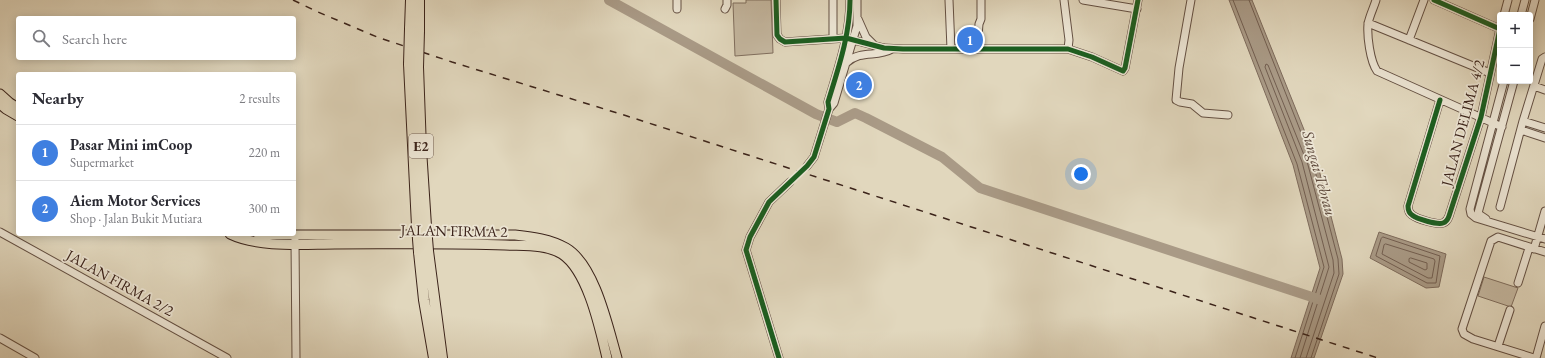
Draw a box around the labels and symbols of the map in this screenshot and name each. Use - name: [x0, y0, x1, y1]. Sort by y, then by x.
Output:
- pin: 1: [957, 25, 983, 55]
- street label: JALAN DELIMA 4/2: [1436, 57, 1489, 190]
- pin: 2: [846, 70, 872, 100]
- water label: Sungai Tebrau: [1297, 127, 1342, 218]
- road number: E2: [409, 134, 433, 158]
- your location: [1071, 164, 1091, 184]
- street label: JALAN FIRMA 2: [398, 220, 508, 241]
- street label: JALAN FIRMA 2/2: [61, 244, 178, 320]

